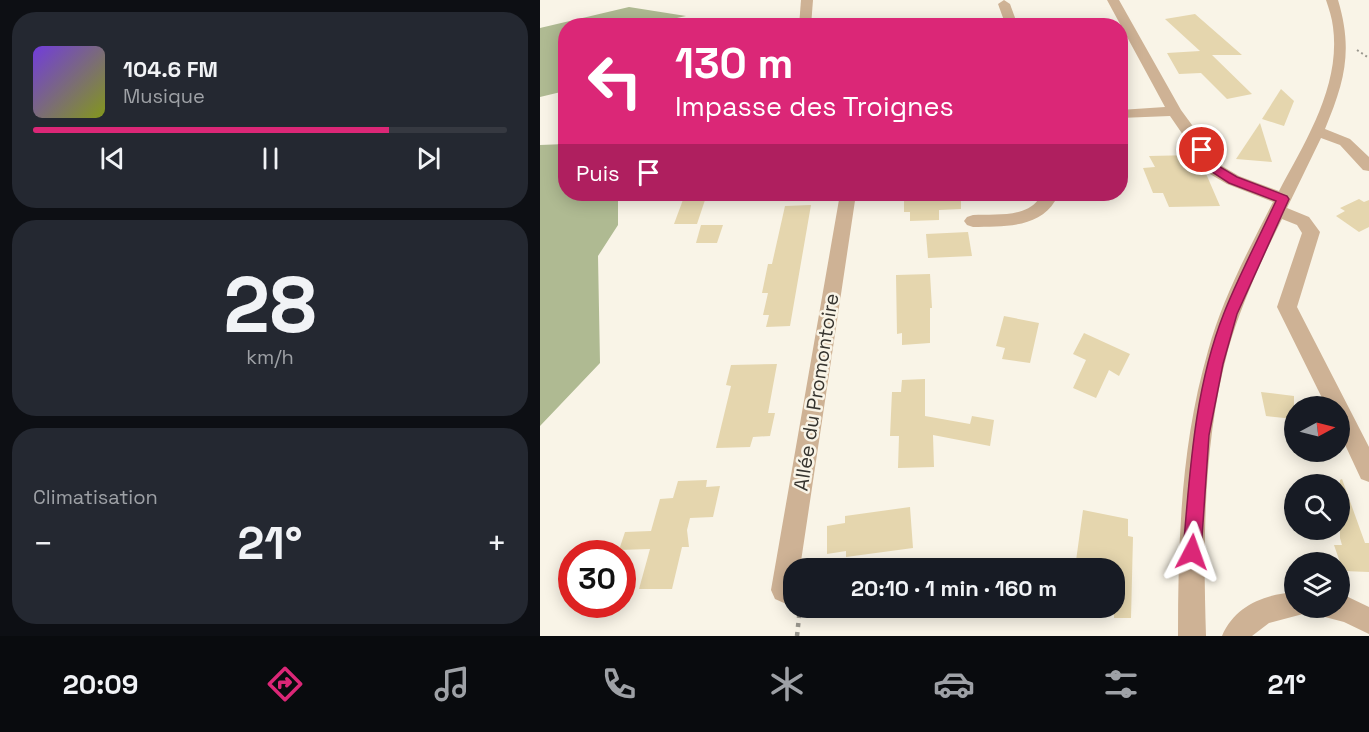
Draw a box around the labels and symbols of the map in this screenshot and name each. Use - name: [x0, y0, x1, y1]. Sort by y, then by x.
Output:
- pin: [1176, 124, 1227, 175]
- street label: Allée du Promontoire: [788, 291, 844, 493]
- north arrow: [1284, 396, 1350, 462]
- position arrow: [1160, 520, 1224, 584]
- speed limit sign: 30: [558, 540, 636, 618]

